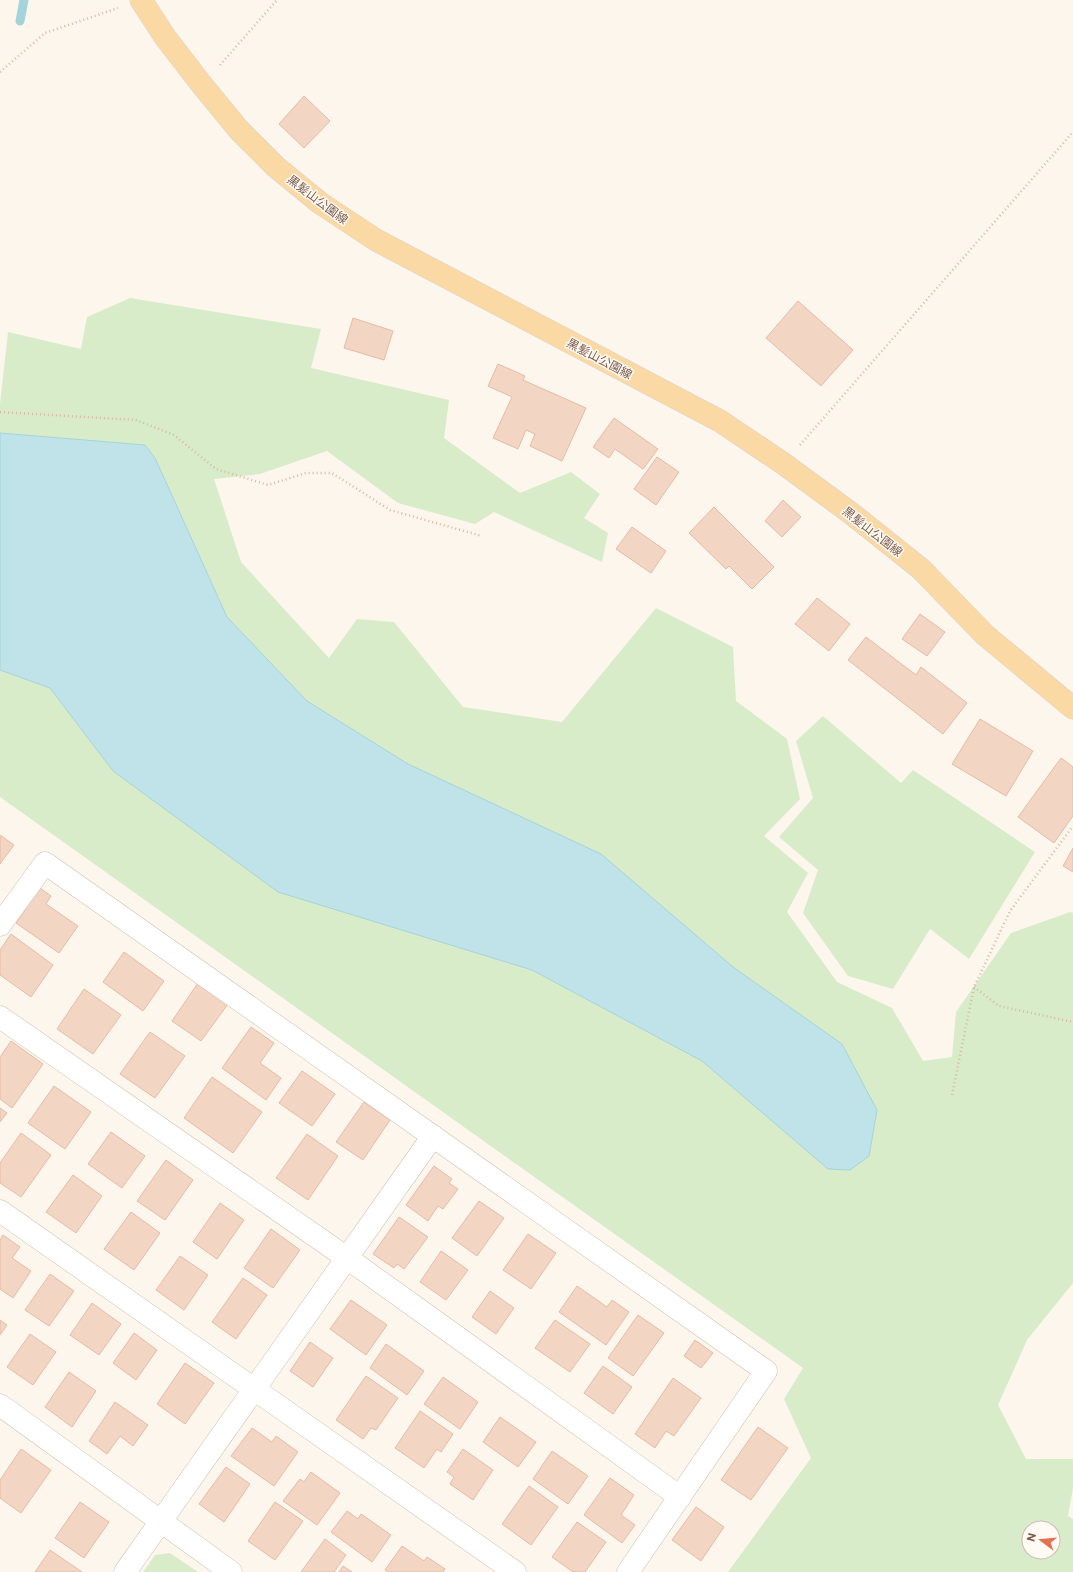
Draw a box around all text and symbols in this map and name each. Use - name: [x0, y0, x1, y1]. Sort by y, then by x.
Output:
- street label: 黒髪山公園線: [285, 172, 351, 226]
- street label: 黒髪山公園線: [565, 335, 635, 381]
- street label: 黒髪山公園線: [840, 503, 906, 559]
- north arrow: [1021, 1520, 1061, 1560]
- text: N: [1024, 1531, 1038, 1543]

